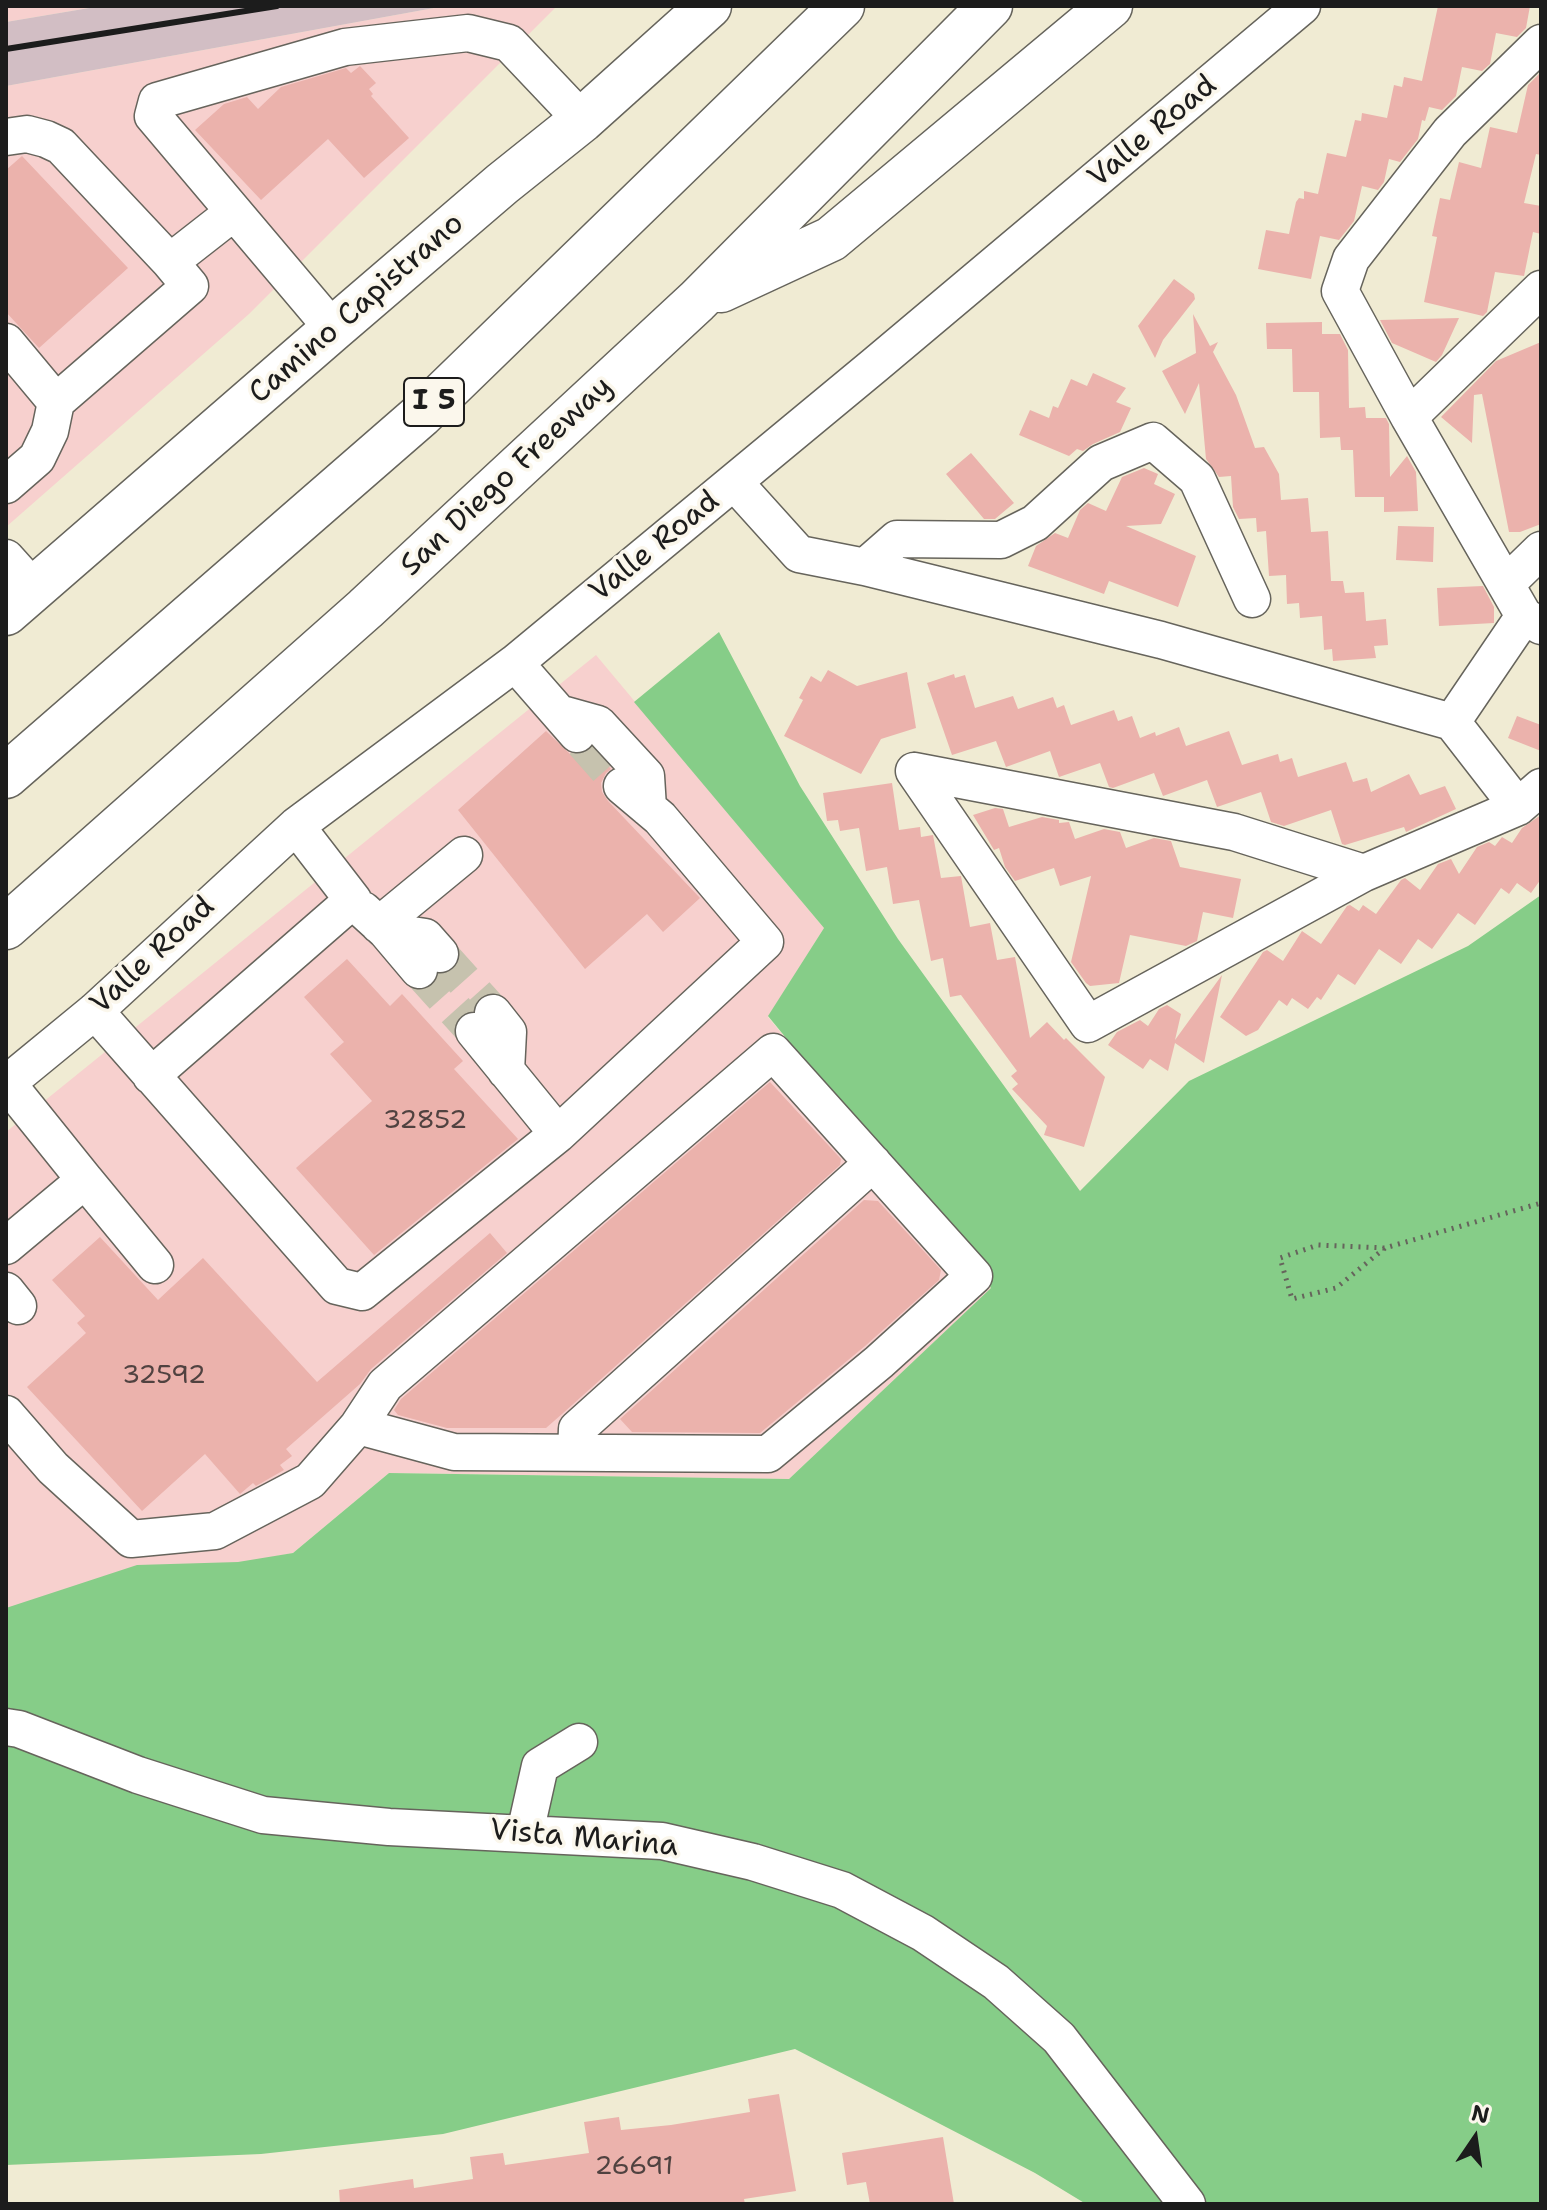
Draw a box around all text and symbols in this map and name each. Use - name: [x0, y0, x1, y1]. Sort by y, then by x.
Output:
- street label: Valle Road: [1082, 68, 1224, 196]
- street label: Camino Capistrano: [242, 206, 472, 412]
- street label: San Diego Freeway: [394, 369, 620, 585]
- road number: I 5: [404, 378, 464, 426]
- street label: Valle Road: [583, 484, 727, 610]
- street label: Valle Road: [84, 889, 222, 1023]
- house number: 32852: [383, 1105, 467, 1137]
- house number: 32592: [122, 1360, 206, 1392]
- street label: Vista Marina: [488, 1813, 680, 1865]
- north arrow: [1435, 2098, 1515, 2178]
- text: N: [1469, 2098, 1492, 2130]
- house number: 26691: [595, 2151, 673, 2183]

